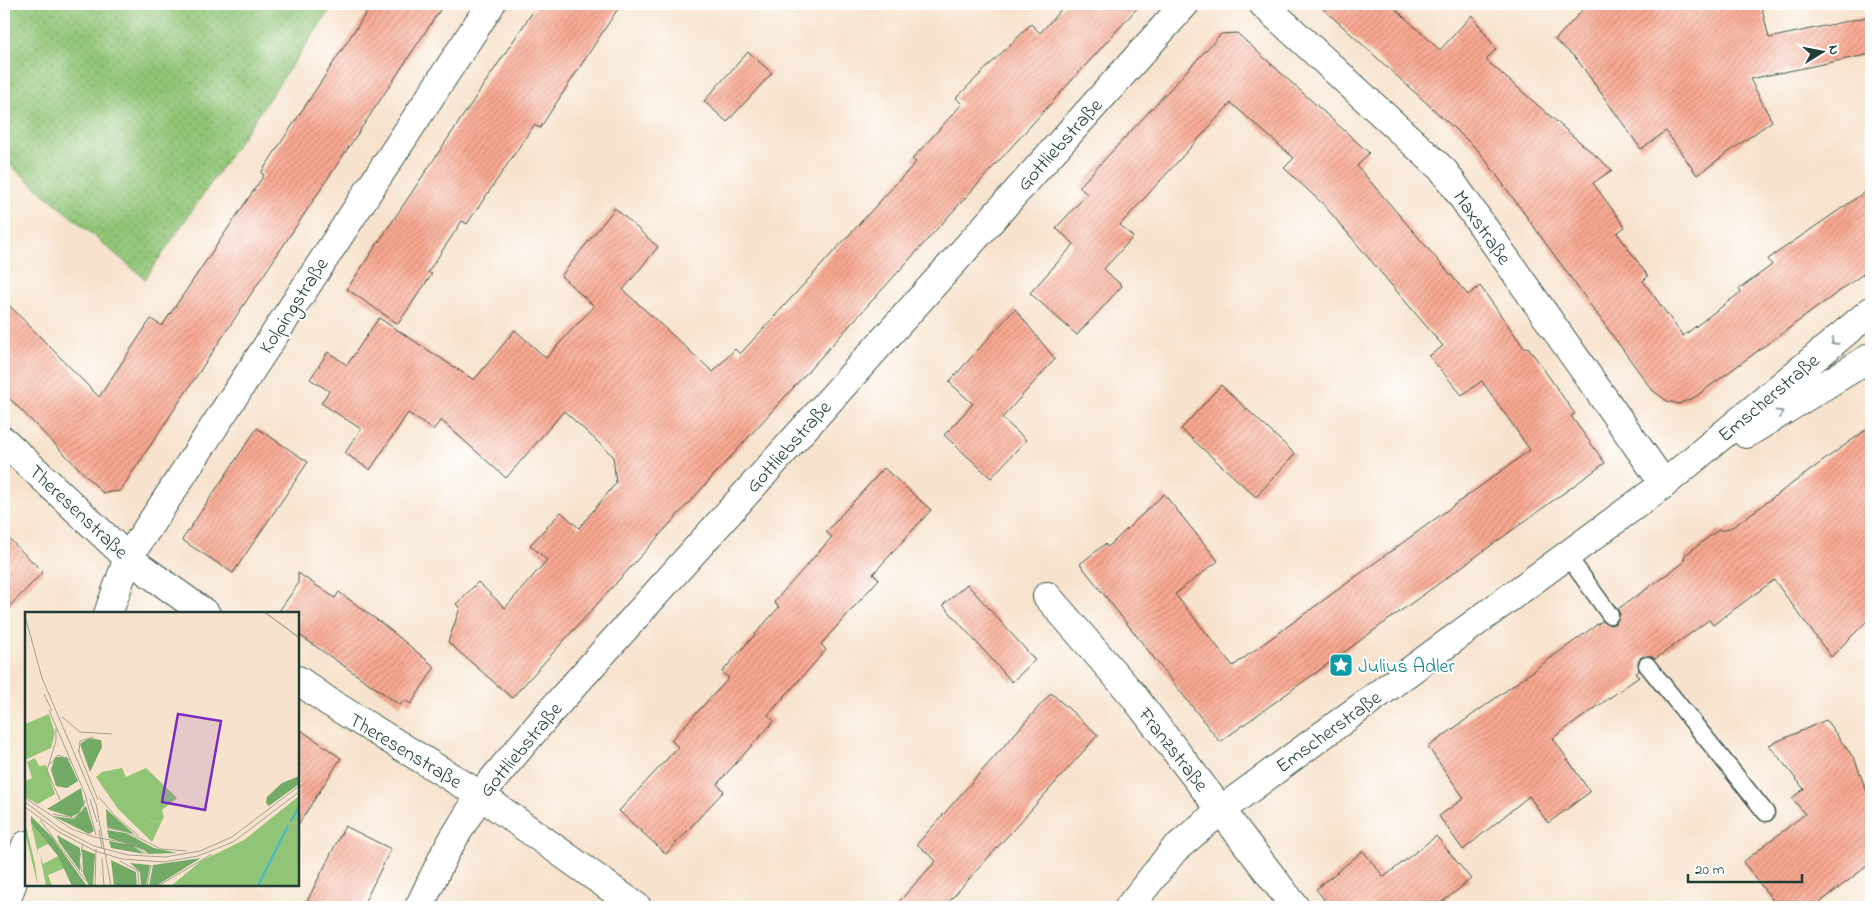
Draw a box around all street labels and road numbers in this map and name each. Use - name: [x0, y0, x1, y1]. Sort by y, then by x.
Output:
- street label: Gottliebstraße: [1011, 93, 1111, 199]
- street label: Maxstraße: [1445, 185, 1517, 272]
- street label: Kolpingstraße: [253, 253, 338, 361]
- street label: Emscherstraße: [1713, 348, 1827, 450]
- street label: Gottliebstraße: [740, 395, 840, 501]
- street label: Theresenstraße: [21, 459, 134, 567]
- street label: Emscherstraße: [1271, 685, 1388, 781]
- street label: Gottliebstraße: [473, 697, 570, 804]
- street label: Franzstraße: [1129, 701, 1214, 799]
- street label: Theresenstraße: [343, 707, 467, 797]

